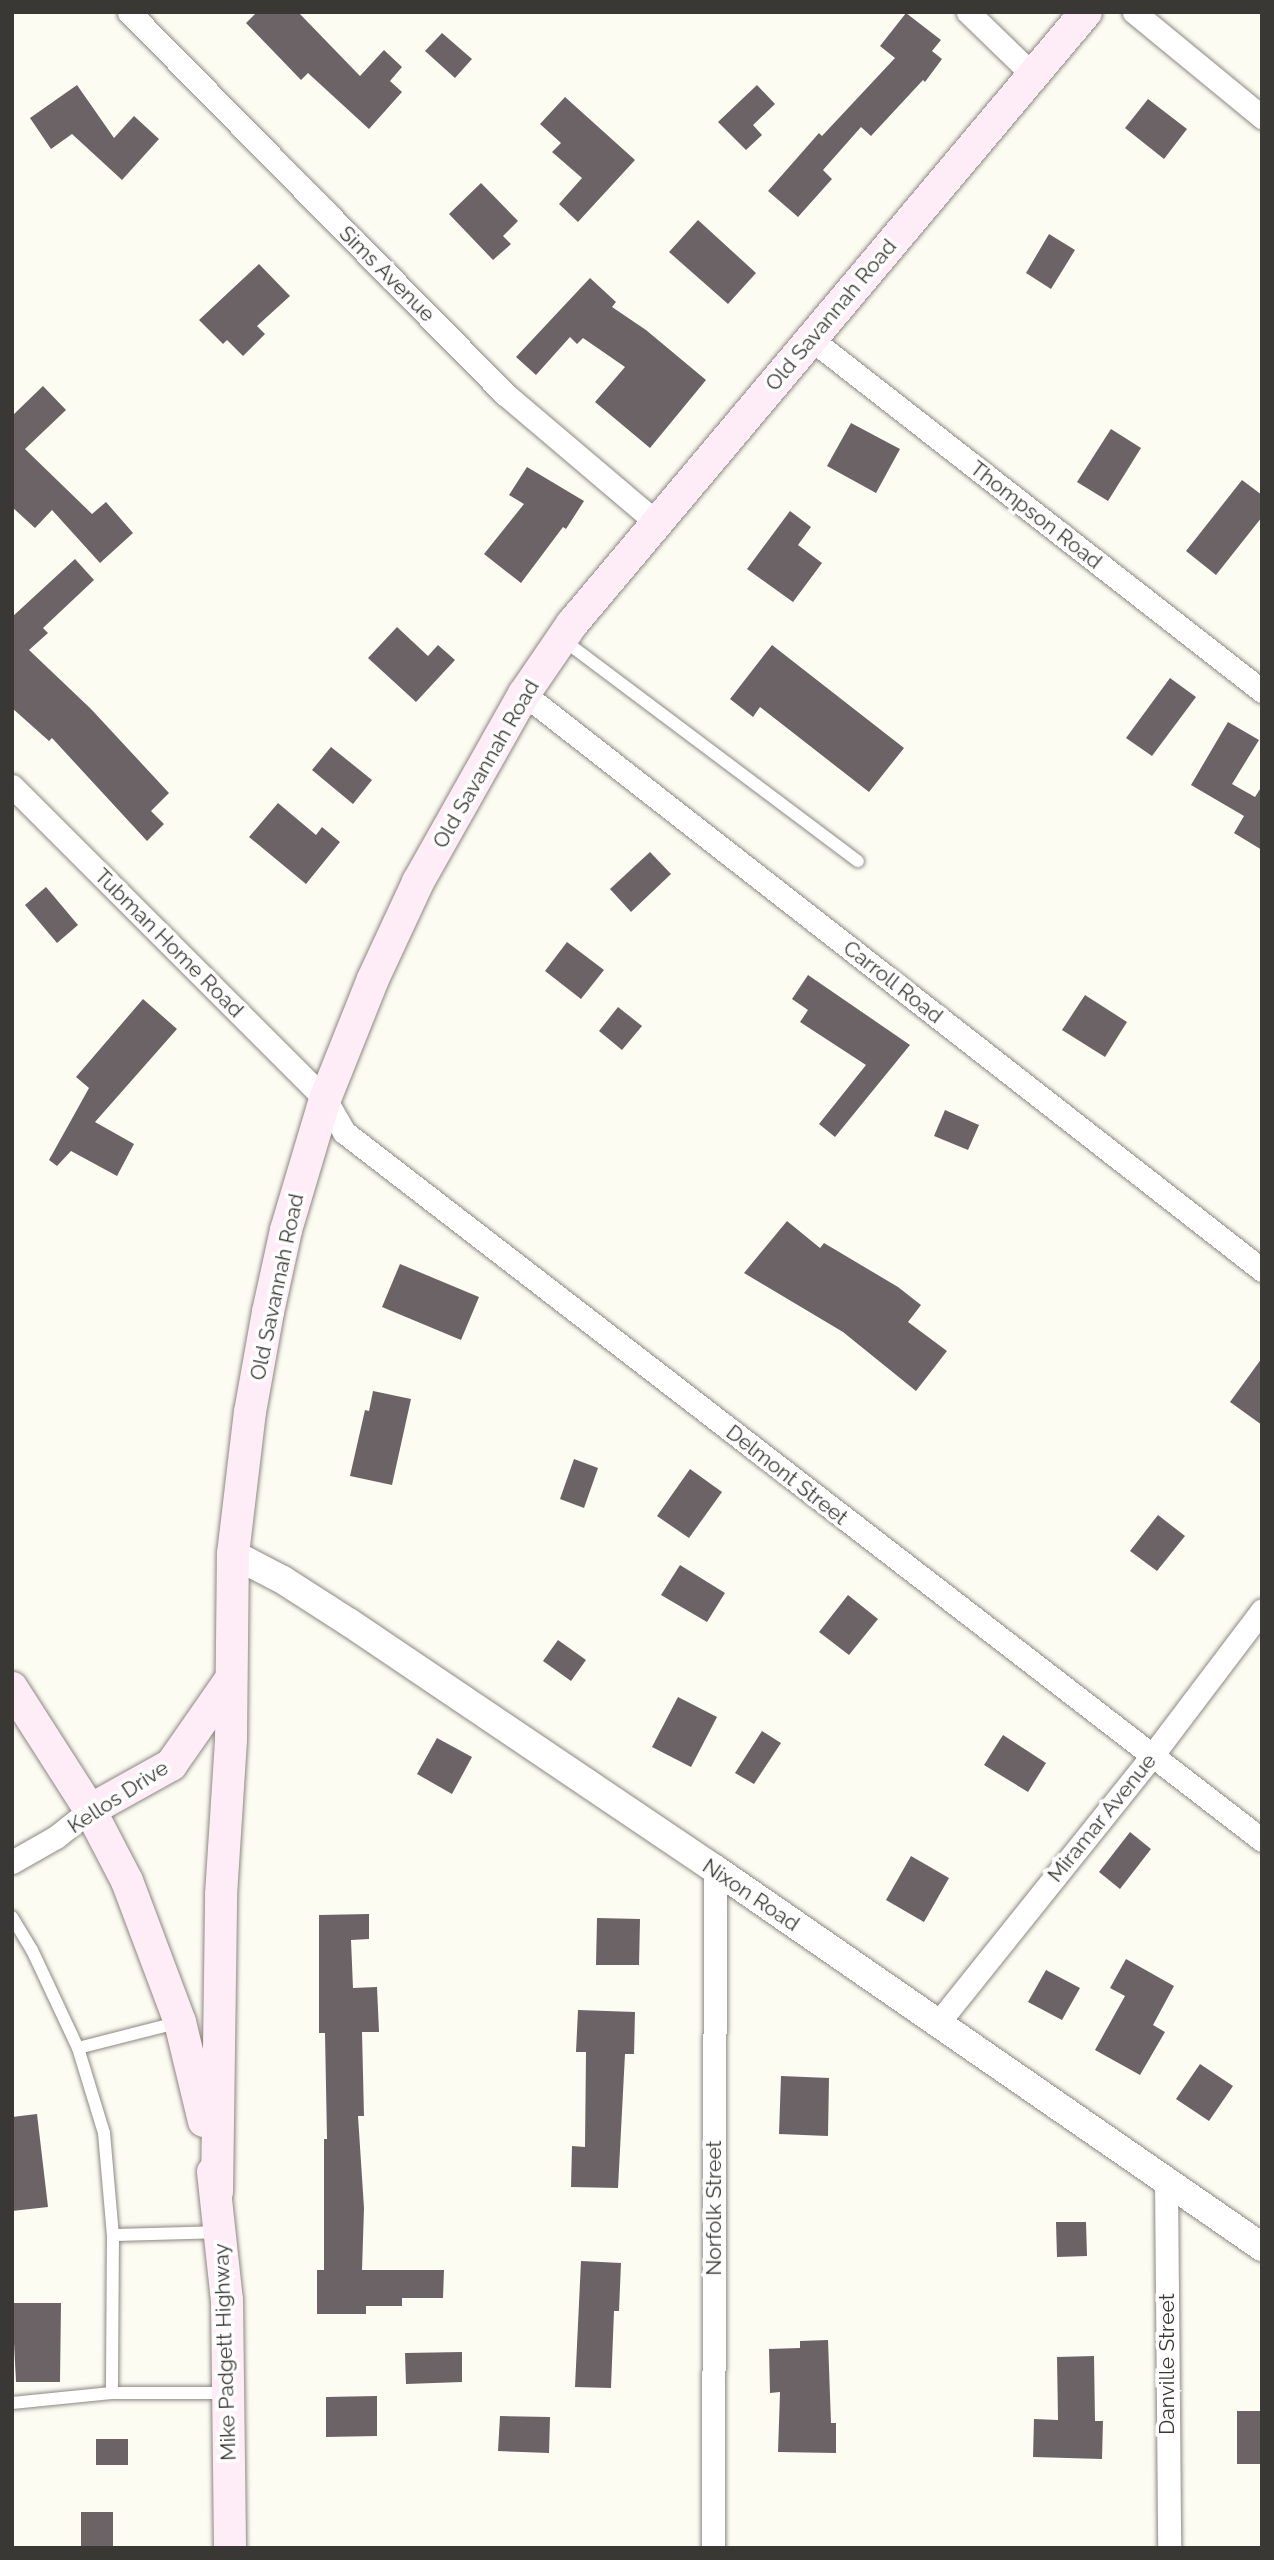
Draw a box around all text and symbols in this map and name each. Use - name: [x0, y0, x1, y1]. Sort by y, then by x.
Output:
- street label: Sims Avenue: [334, 221, 440, 327]
- street label: Old Savannah Road: [760, 234, 902, 396]
- street label: Thompson Road: [965, 456, 1107, 574]
- street label: Old Savannah Road: [428, 675, 544, 853]
- street label: Tubman Home Road: [89, 863, 249, 1023]
- street label: Carroll Road: [838, 935, 948, 1029]
- street label: Old Savannah Road: [245, 1191, 309, 1383]
- street label: Delmont Street: [721, 1420, 853, 1530]
- street label: Miramar Avenue: [1042, 1748, 1162, 1888]
- street label: Kellos Drive: [63, 1755, 173, 1839]
- street label: Nixon Road: [698, 1853, 804, 1937]
- street label: Norfolk Street: [701, 2140, 727, 2276]
- street label: Mike Padgett Highway: [209, 2243, 241, 2461]
- street label: Danville Street: [1154, 2293, 1180, 2435]

